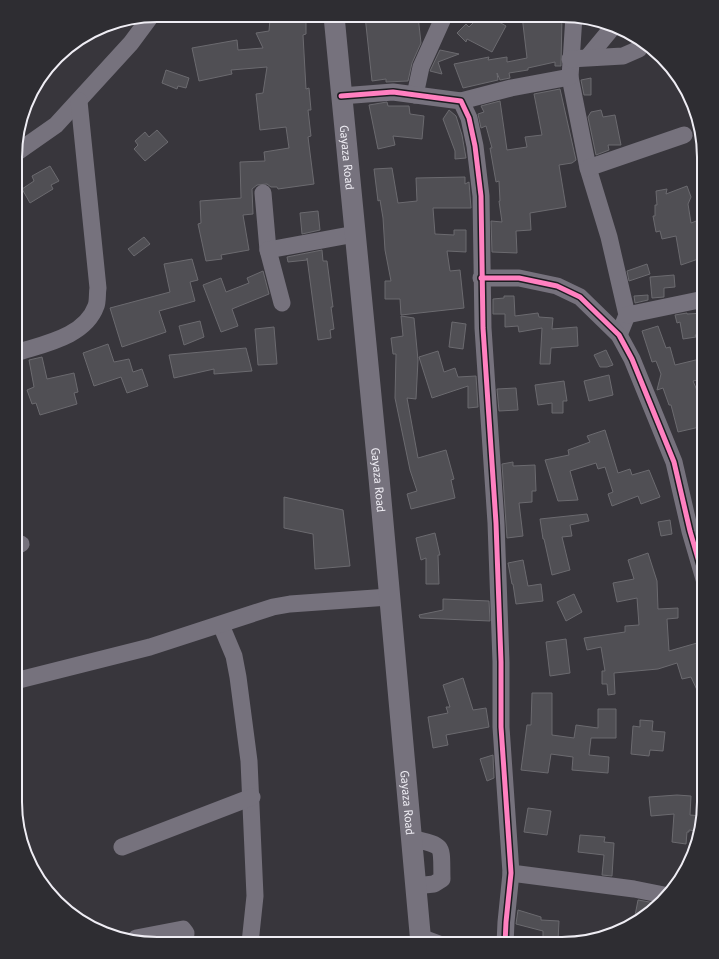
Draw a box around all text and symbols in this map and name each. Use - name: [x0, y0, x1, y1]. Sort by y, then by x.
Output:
- street label: Gayaza Road: [337, 124, 358, 190]
- street label: Gayaza Road: [369, 447, 390, 513]
- street label: Gayaza Road: [398, 770, 419, 835]

